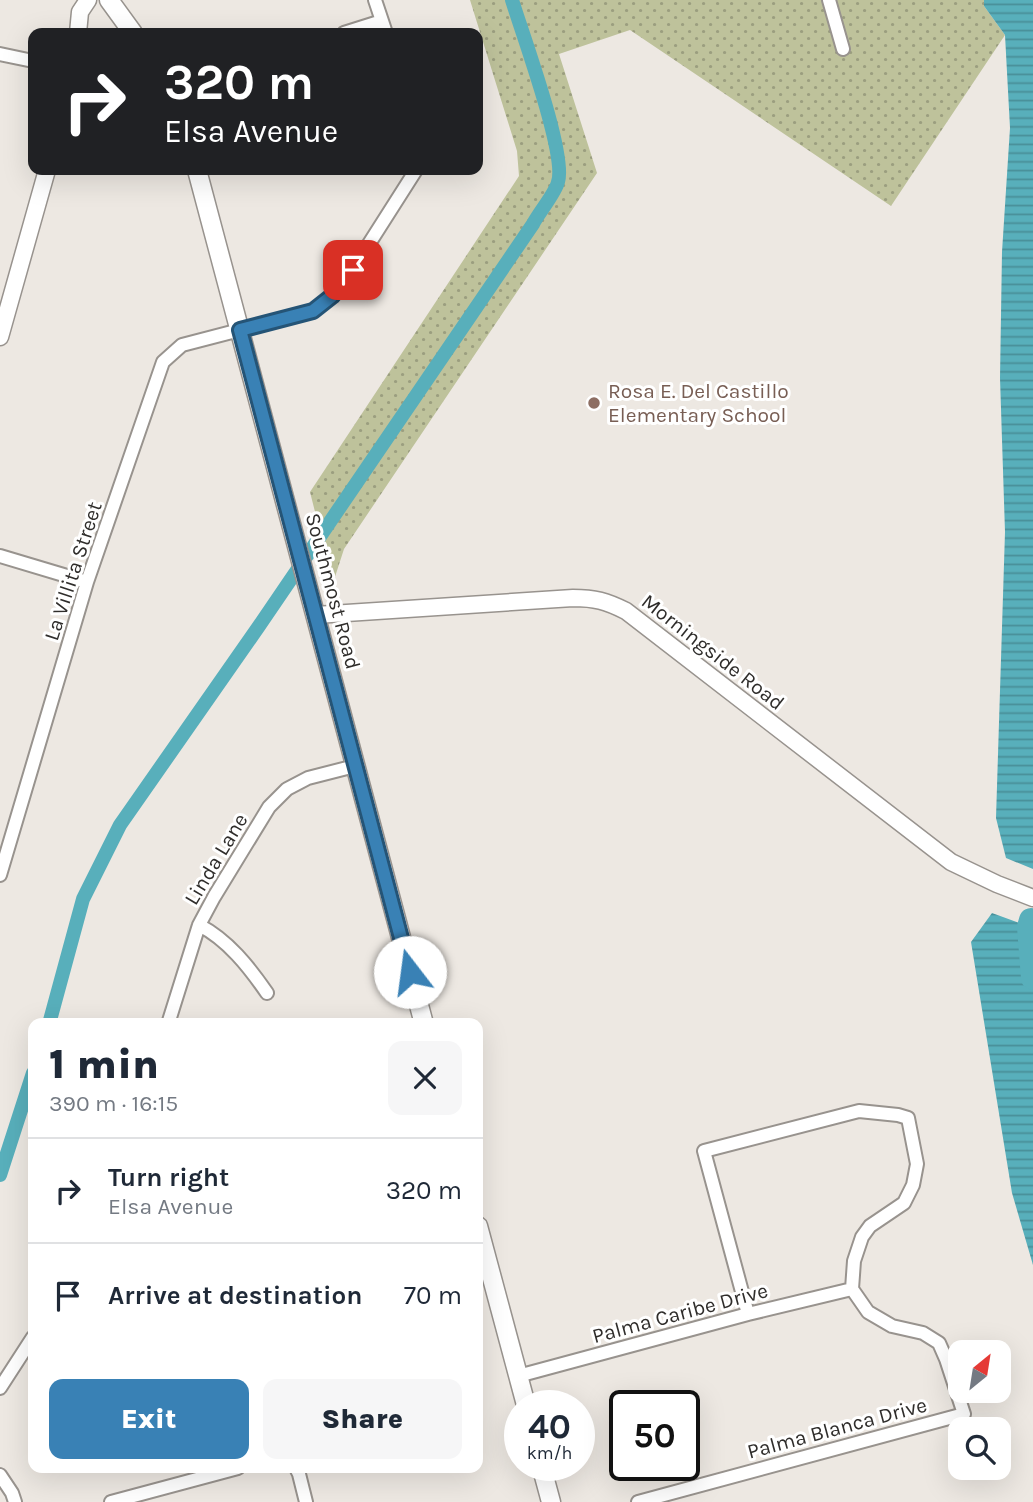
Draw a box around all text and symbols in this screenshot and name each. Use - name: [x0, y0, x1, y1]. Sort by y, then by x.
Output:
- text: 320 m: [164, 54, 314, 111]
- icon: right: [49, 56, 140, 147]
- text: Elsa Avenue: [164, 113, 338, 150]
- pin: [323, 240, 383, 300]
- icon: arrive: [334, 251, 372, 289]
- place label: Rosa E. Del Castillo Elementary School: [608, 379, 789, 427]
- marker: Rosa E. Del Castillo Elementary School: [586, 395, 602, 411]
- street label: La Villita Street: [39, 498, 107, 643]
- street label: Southmost Road: [301, 510, 365, 672]
- street label: Morningside Road: [637, 589, 789, 715]
- street label: Linda Lane: [179, 809, 253, 909]
- position arrow: [373, 935, 447, 1009]
- text: 1 min: [49, 1039, 159, 1089]
- button: close: [388, 1041, 462, 1115]
- text: 390 m · 16:15: [49, 1090, 178, 1117]
- text: Turn right: [108, 1162, 229, 1193]
- icon: right: [49, 1172, 87, 1210]
- text: 320 m: [386, 1175, 462, 1206]
- text: Elsa Avenue: [108, 1193, 233, 1220]
- icon: arrive: [49, 1277, 87, 1315]
- street label: Palma Caribe Drive: [590, 1278, 770, 1348]
- text: Arrive at destination: [108, 1280, 362, 1311]
- text: 70 m: [404, 1280, 462, 1311]
- north arrow: [948, 1340, 1012, 1404]
- map controls: [948, 1340, 1011, 1480]
- button: Exit: [49, 1379, 249, 1459]
- button: Share: [263, 1379, 462, 1459]
- speed limit sign: 50: [609, 1390, 700, 1481]
- street label: Palma Blanca Drive: [745, 1392, 929, 1464]
- text: 40: [528, 1406, 571, 1447]
- button: search: [948, 1417, 1011, 1480]
- text: km/h: [527, 1442, 572, 1464]

